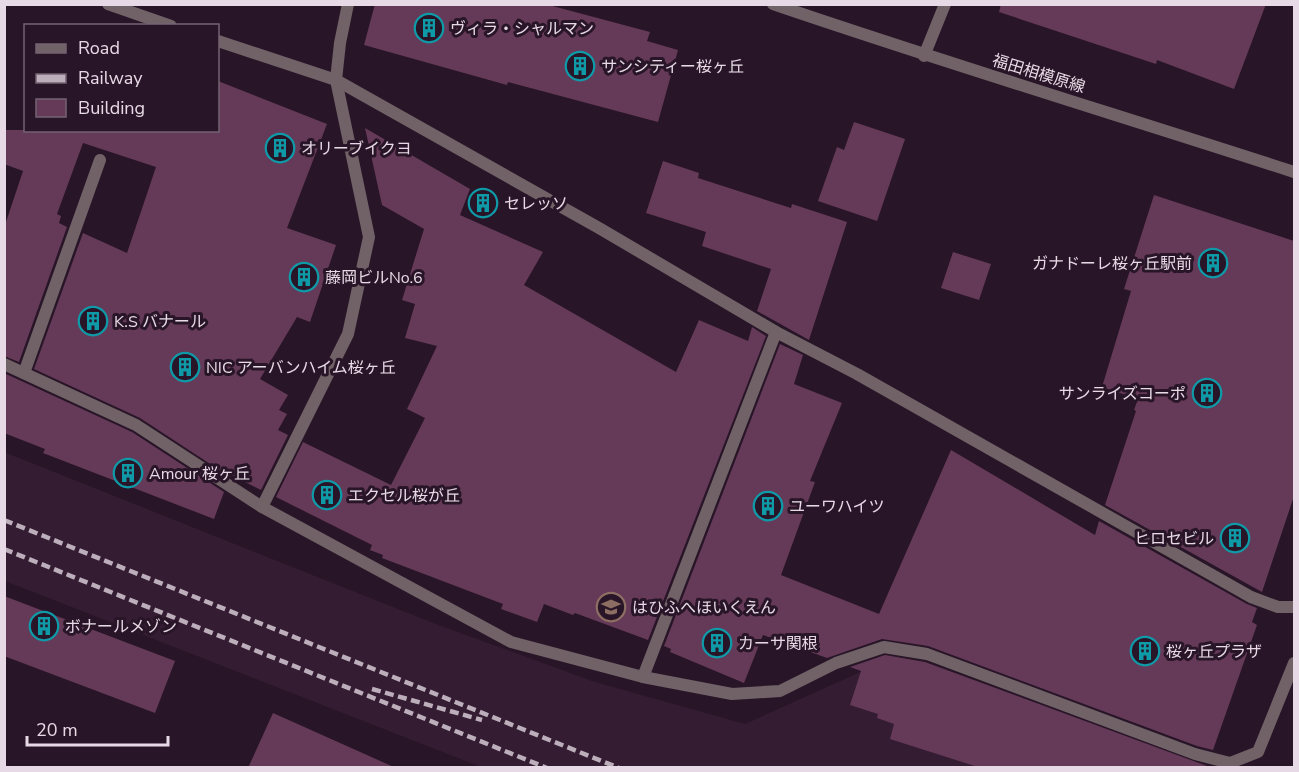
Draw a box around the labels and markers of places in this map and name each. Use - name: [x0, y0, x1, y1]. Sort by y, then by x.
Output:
- building icon: ヴィラ・シャルマン: [413, 12, 445, 44]
- place label: ヴィラ・シャルマン: [450, 18, 594, 40]
- building icon: サンシティー桜ヶ丘: [564, 50, 596, 82]
- place label: サンシティー桜ヶ丘: [601, 56, 744, 78]
- building icon: オリーブイクヨ: [264, 132, 296, 164]
- place label: オリーブイクヨ: [301, 138, 412, 160]
- building icon: セレッソ: [467, 187, 499, 219]
- place label: セレッソ: [504, 193, 568, 215]
- building icon: ガナドーレ桜ヶ丘駅前: [1197, 247, 1229, 279]
- place label: ガナドーレ桜ヶ丘駅前: [1032, 253, 1192, 275]
- building icon: 藤岡ビルNo.6: [288, 261, 320, 293]
- place label: 藤岡ビルNo.6: [325, 267, 423, 289]
- building icon: K.S バナール: [77, 305, 109, 337]
- place label: K.S バナール: [114, 311, 206, 333]
- building icon: NIC アーバンハイム桜ヶ丘: [169, 351, 201, 383]
- place label: NIC アーバンハイム桜ヶ丘: [206, 357, 396, 379]
- building icon: サンライズコーポ: [1191, 377, 1223, 409]
- place label: サンライズコーポ: [1058, 383, 1186, 405]
- building icon: Amour 桜ヶ丘: [112, 457, 144, 489]
- place label: Amour 桜ヶ丘: [149, 463, 250, 485]
- building icon: エクセル桜が丘: [311, 479, 343, 511]
- place label: エクセル桜が丘: [348, 485, 460, 507]
- building icon: ユーワハイツ: [752, 490, 784, 522]
- place label: ユーワハイツ: [789, 496, 885, 518]
- building icon: ヒロセビル: [1219, 522, 1251, 554]
- place label: ヒロセビル: [1134, 528, 1214, 550]
- school or university icon: はひふへほいくえん: [595, 591, 627, 623]
- place label: はひふへほいくえん: [632, 597, 776, 619]
- building icon: ボナールメゾン: [28, 610, 60, 642]
- place label: ボナールメゾン: [65, 616, 177, 638]
- building icon: カーサ関根: [701, 627, 733, 659]
- place label: カーサ関根: [738, 633, 818, 655]
- building icon: 桜ヶ丘プラザ: [1129, 635, 1161, 667]
- place label: 桜ヶ丘プラザ: [1166, 641, 1262, 663]

